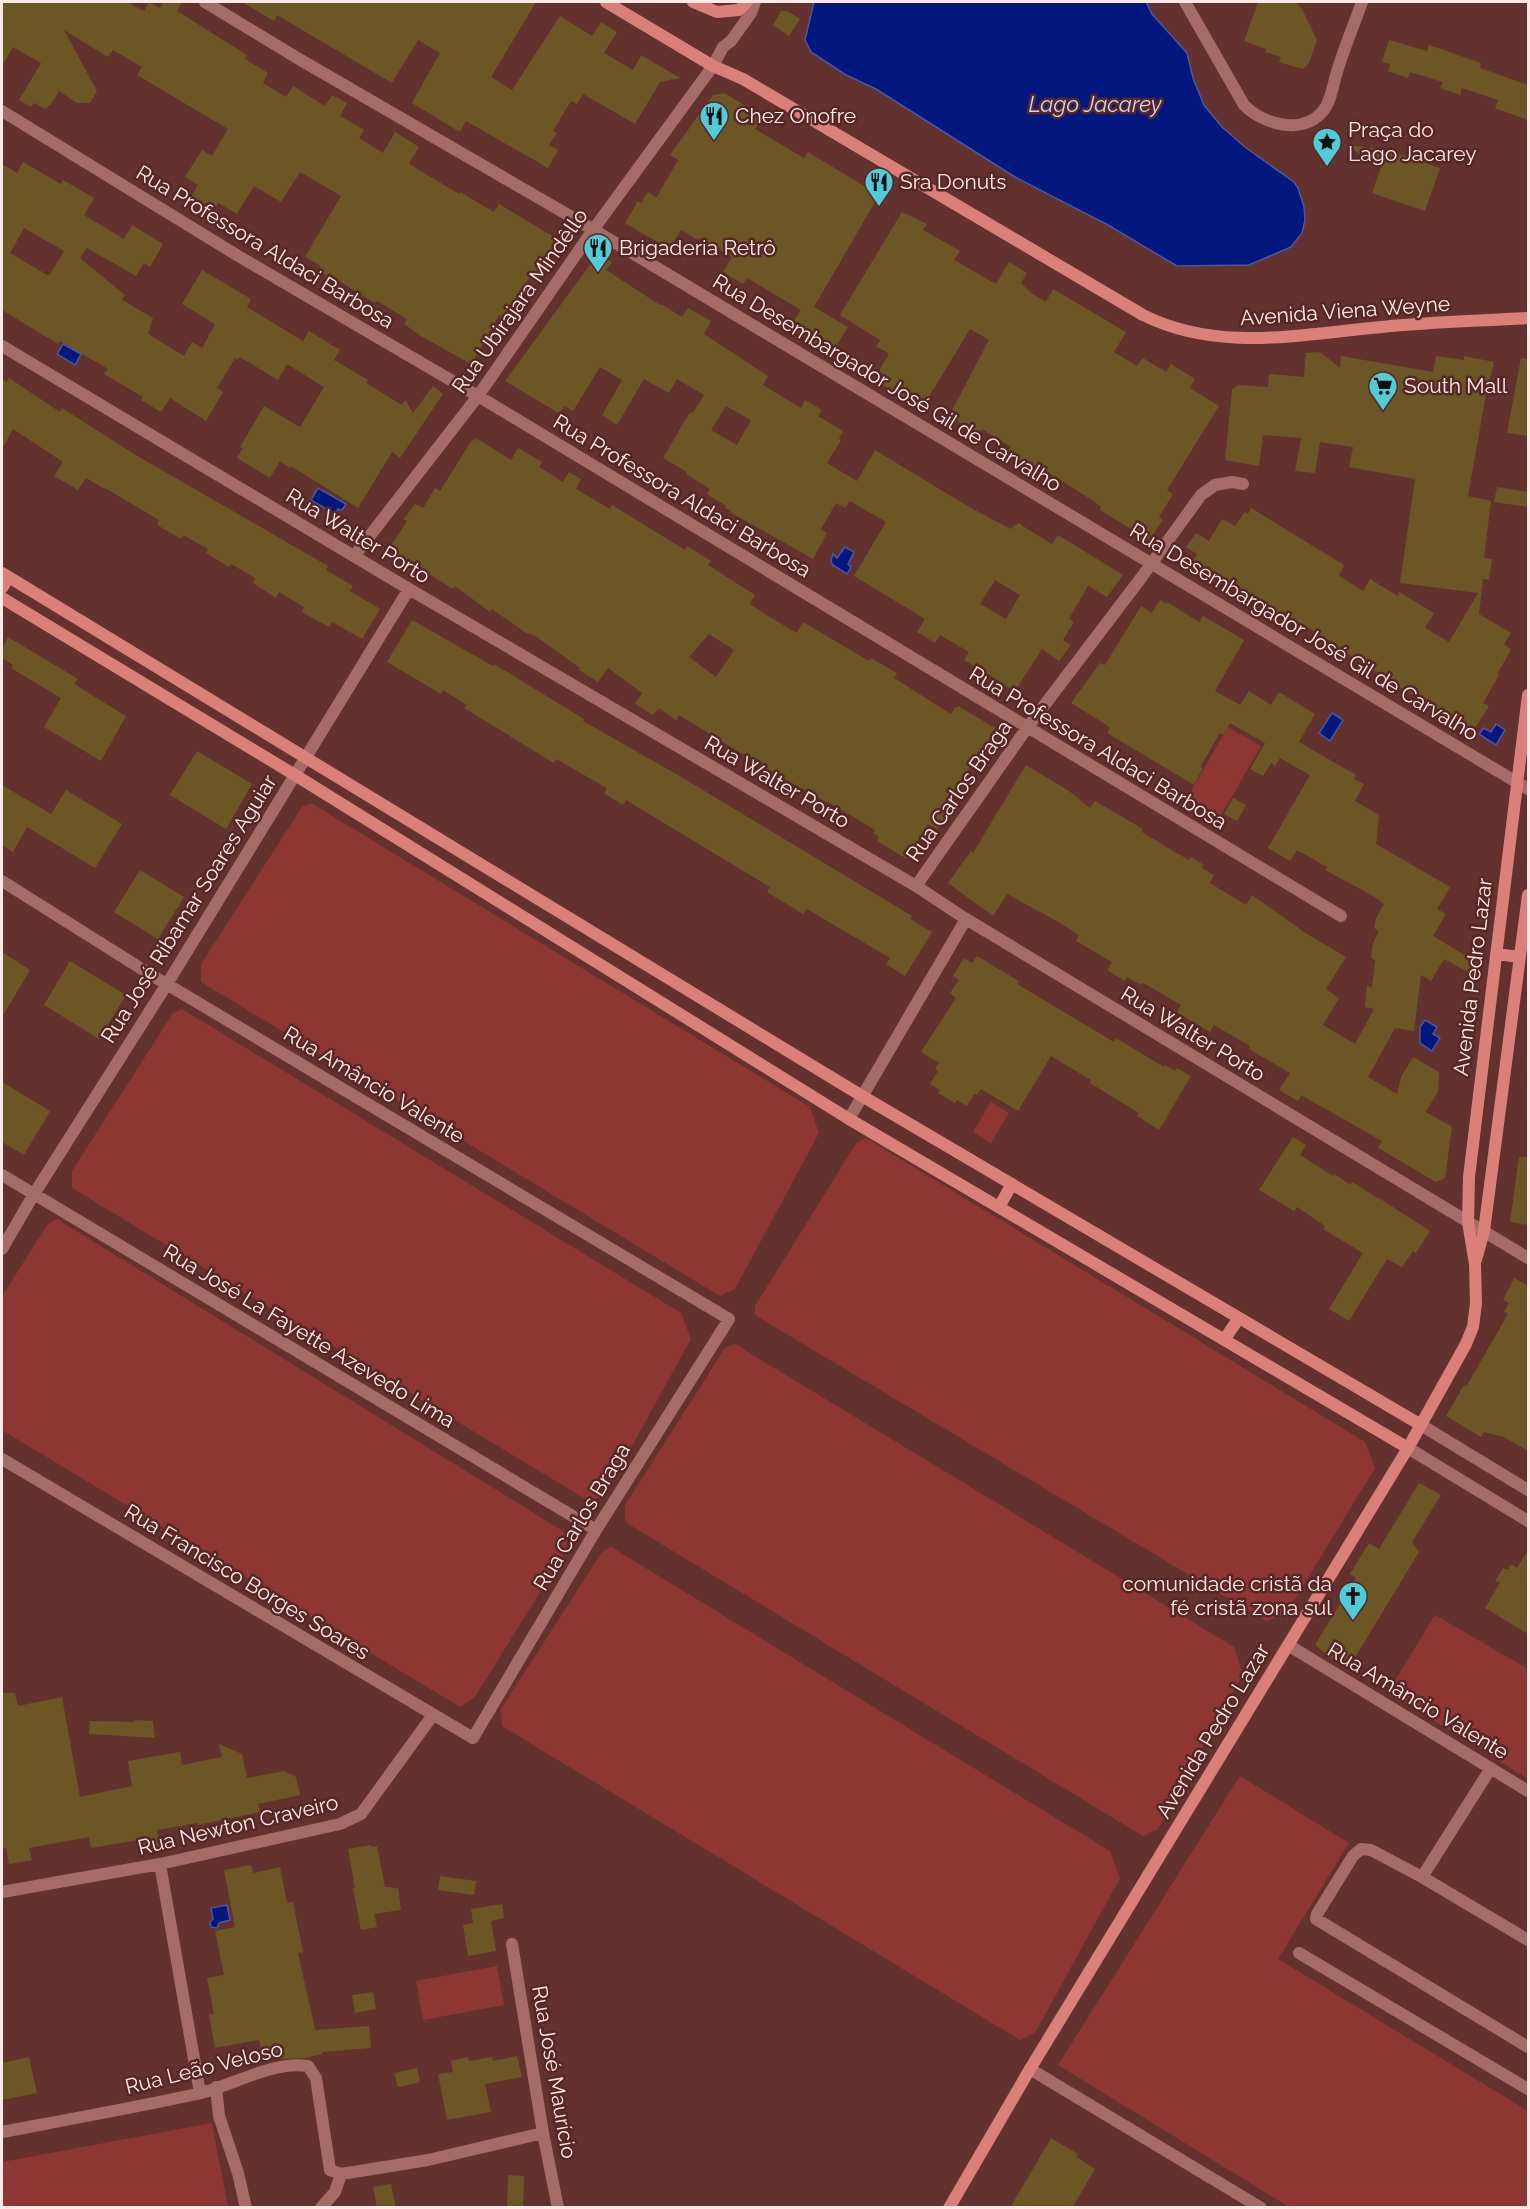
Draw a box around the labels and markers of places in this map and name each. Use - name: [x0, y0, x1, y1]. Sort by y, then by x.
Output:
- restaurant icon: Chez Onofre: [698, 100, 730, 142]
- place label: Chez Onofre: [735, 103, 856, 128]
- place label: Praça do Lago Jacarey: [1348, 117, 1477, 166]
- place icon: Praça do Lago Jacarey: [1311, 126, 1343, 168]
- restaurant icon: Sra Donuts: [863, 166, 895, 208]
- place label: Sra Donuts: [900, 169, 1006, 194]
- restaurant icon: Brigaderia Retrô: [582, 232, 614, 274]
- place label: Brigaderia Retrô: [619, 235, 776, 260]
- supermarket icon: South Mall: [1367, 370, 1399, 412]
- place label: South Mall: [1404, 373, 1508, 398]
- place label: comunidade cristã da fé cristã zona sul: [1122, 1571, 1332, 1620]
- church icon: comunidade cristã da fé cristã zona sul: [1337, 1580, 1369, 1622]

